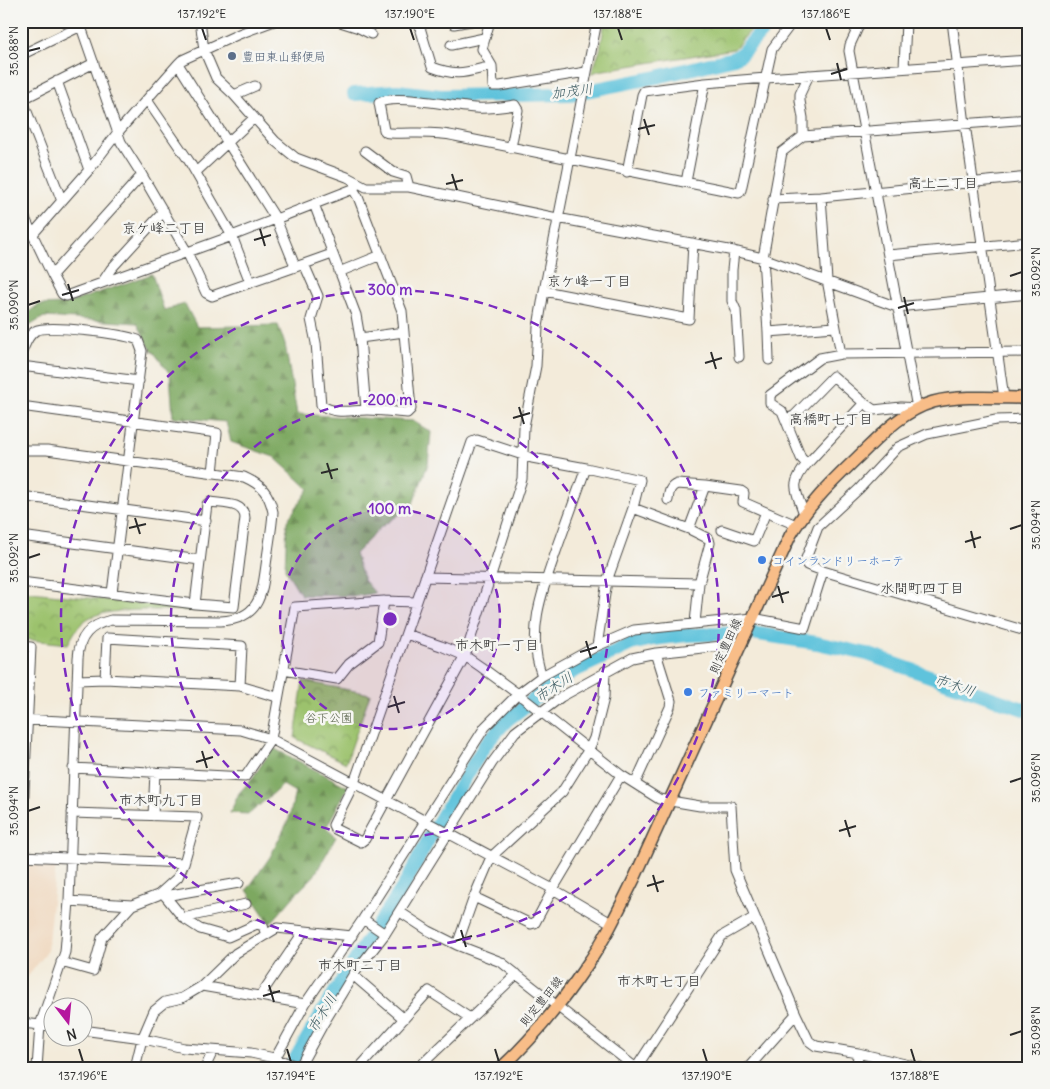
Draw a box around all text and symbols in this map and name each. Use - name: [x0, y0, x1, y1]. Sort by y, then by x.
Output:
- text: 137.192°E: [178, 6, 226, 21]
- text: 137.190°E: [385, 6, 435, 21]
- text: 137.188°E: [593, 6, 643, 21]
- text: 137.186°E: [801, 6, 851, 21]
- text: 35.088°N: [6, 26, 21, 76]
- place label: 豊田東山郵便局: [242, 49, 326, 64]
- marker: 豊田東山郵便局: [226, 50, 238, 62]
- water label: 加茂川: [550, 80, 594, 102]
- district label: 高上二丁目: [908, 174, 978, 192]
- district label: 京ケ峰二丁目: [122, 219, 206, 237]
- text: 35.092°N: [1028, 247, 1043, 297]
- district label: 京ケ峰一丁目: [547, 272, 631, 290]
- text: 35.090°N: [6, 279, 21, 331]
- text: 300 m: [368, 280, 413, 299]
- text: 200 m: [368, 390, 412, 409]
- district label: 高橋町七丁目: [789, 410, 873, 428]
- text: 100 m: [369, 499, 411, 518]
- text: 35.094°N: [1028, 500, 1043, 550]
- text: 35.092°N: [6, 533, 21, 583]
- place label: コインランドリーホーテ: [772, 553, 904, 568]
- marker: コインランドリーホーテ: [756, 554, 768, 566]
- district label: 水間町四丁目: [880, 579, 964, 597]
- centre of rings: [381, 610, 399, 628]
- street label: 則定豊田線: [706, 616, 744, 676]
- district label: 市木町一丁目: [455, 636, 539, 654]
- water label: 市木川: [531, 668, 577, 706]
- water label: 市木川: [932, 670, 978, 700]
- place label: ファミリーマート: [698, 685, 794, 700]
- marker: ファミリーマート: [682, 686, 694, 698]
- park label: 谷下公園: [305, 710, 353, 725]
- text: 35.096°N: [1028, 753, 1043, 803]
- text: 35.094°N: [6, 786, 21, 836]
- district label: 市木町九丁目: [119, 791, 203, 809]
- district label: 市木町二丁目: [318, 956, 402, 974]
- district label: 市木町七丁目: [617, 972, 701, 990]
- street label: 則定豊田線: [516, 973, 566, 1029]
- water label: 市木川: [303, 990, 341, 1036]
- north arrow: [42, 996, 92, 1046]
- text: 35.098°N: [1028, 1006, 1043, 1056]
- text: N: [64, 1025, 79, 1044]
- text: 137.196°E: [58, 1068, 108, 1083]
- text: 137.194°E: [266, 1068, 316, 1083]
- text: 137.192°E: [475, 1068, 523, 1083]
- text: 137.190°E: [682, 1068, 732, 1083]
- text: 137.188°E: [890, 1068, 940, 1083]

